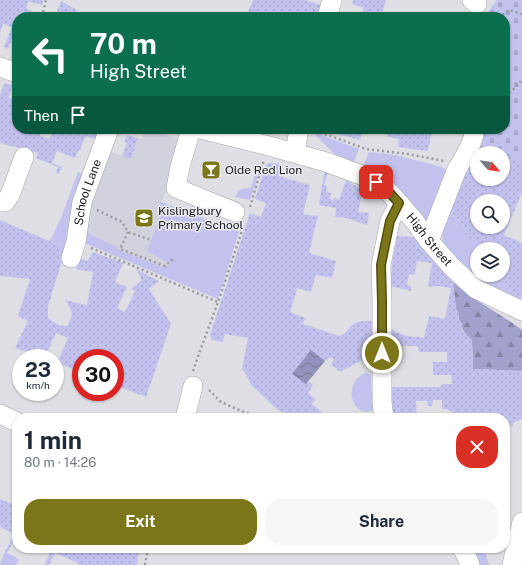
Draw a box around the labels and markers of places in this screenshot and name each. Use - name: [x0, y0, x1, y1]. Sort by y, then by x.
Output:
- bar icon: Olde Red Lion: [200, 159, 222, 181]
- place label: Olde Red Lion: [225, 163, 302, 177]
- pin: [359, 165, 393, 199]
- place label: Kislingbury Primary School: [158, 204, 243, 232]
- school or university icon: Kislingbury Primary School: [133, 207, 155, 229]

